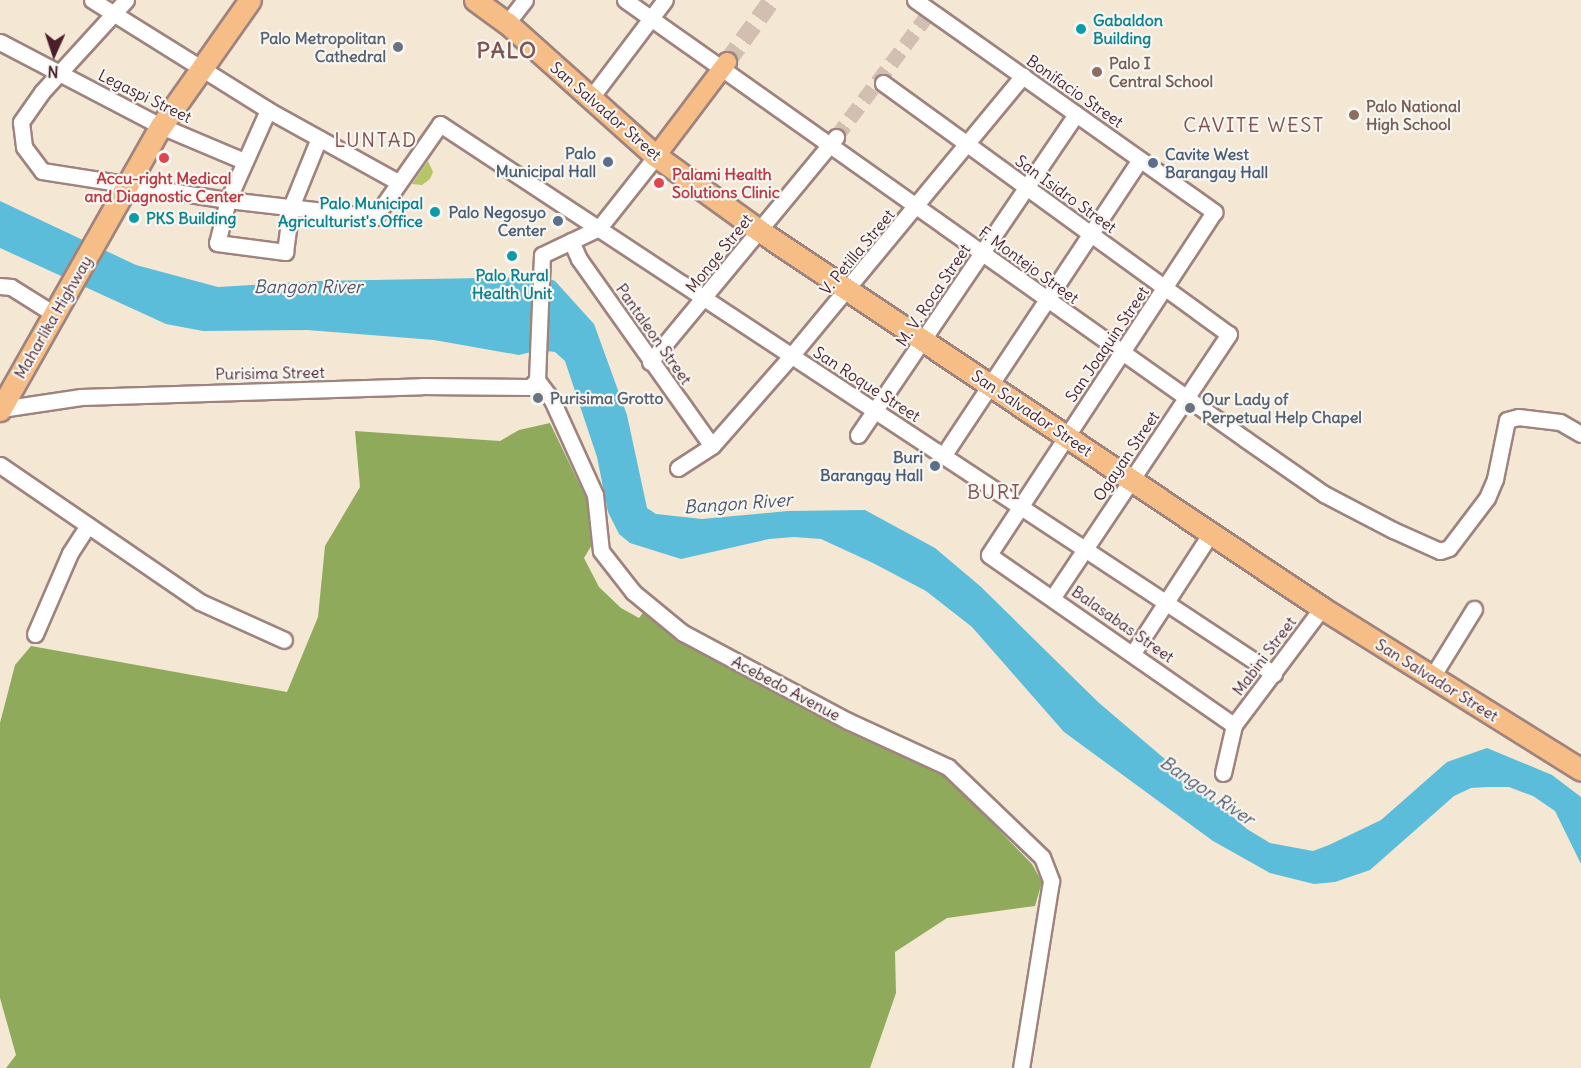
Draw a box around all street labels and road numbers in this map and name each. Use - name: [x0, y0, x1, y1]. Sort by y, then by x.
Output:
- street label: Bonifacio Street: [1023, 51, 1127, 131]
- street label: San Salvador Street: [547, 58, 665, 164]
- street label: Legaspi Street: [95, 65, 195, 127]
- street label: San Isidro Street: [1012, 151, 1120, 237]
- street label: V. Petilla Street: [816, 205, 898, 299]
- street label: Monge Street: [682, 210, 756, 296]
- street label: F. Montejo Street: [975, 222, 1083, 308]
- street label: M. V. Roca Street: [892, 240, 974, 350]
- street label: Maharlika Highway: [10, 252, 96, 382]
- street label: Pantaleon Street: [612, 280, 696, 388]
- street label: San Joaquin Street: [1061, 283, 1153, 405]
- street label: San Roque Street: [810, 342, 924, 426]
- street label: Purisima Street: [215, 362, 325, 384]
- street label: San Salvador Street: [968, 366, 1096, 460]
- street label: Ogayan Street: [1089, 407, 1163, 505]
- street label: Balasabas Street: [1068, 582, 1178, 666]
- street label: Mabini Street: [1228, 613, 1300, 699]
- street label: San Salvador Street: [1372, 635, 1502, 725]
- street label: Acebedo Avenue: [728, 651, 844, 725]

